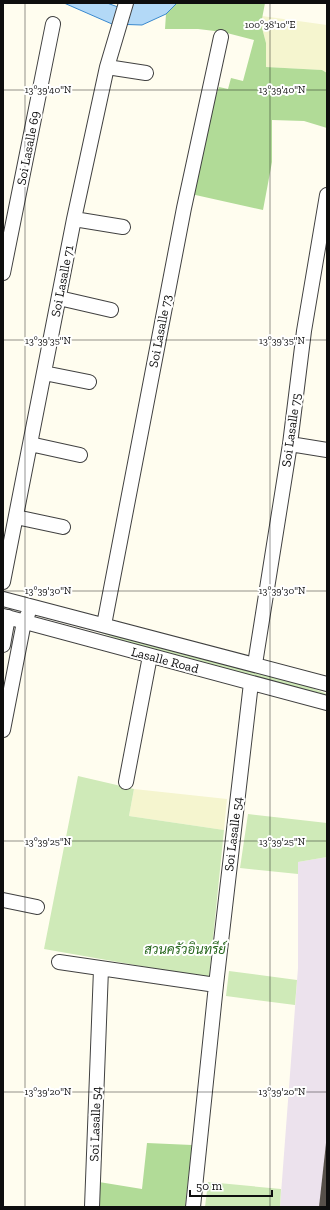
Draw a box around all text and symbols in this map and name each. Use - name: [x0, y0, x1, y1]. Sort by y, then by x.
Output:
- text: 100°38'10"E: [245, 19, 295, 31]
- text: 13°39'40"N: [25, 84, 72, 96]
- text: 13°39'40"N: [259, 84, 306, 96]
- street label: Soi Lasalle 69: [13, 110, 43, 186]
- street label: Soi Lasalle 71: [48, 244, 76, 318]
- street label: Soi Lasalle 73: [146, 293, 174, 369]
- text: 13°39'35"N: [25, 335, 72, 347]
- text: 13°39'35"N: [259, 335, 306, 347]
- street label: Soi Lasalle 75: [278, 392, 304, 468]
- text: 13°39'30"N: [25, 585, 72, 597]
- text: 13°39'30"N: [259, 585, 306, 597]
- street label: Lasalle Road: [130, 644, 200, 676]
- street label: Soi Lasalle 54: [221, 796, 245, 872]
- text: 13°39'25"N: [25, 836, 72, 848]
- text: 13°39'25"N: [259, 836, 306, 848]
- park label: สวนครัวอินทรีย์: [144, 940, 228, 957]
- text: 13°39'20"N: [25, 1086, 72, 1098]
- street label: Soi Lasalle 54: [86, 1086, 104, 1162]
- text: 13°39'20"N: [259, 1086, 306, 1098]
- scale bar: [190, 1172, 272, 1198]
- text: 50 m: [196, 1179, 223, 1193]

